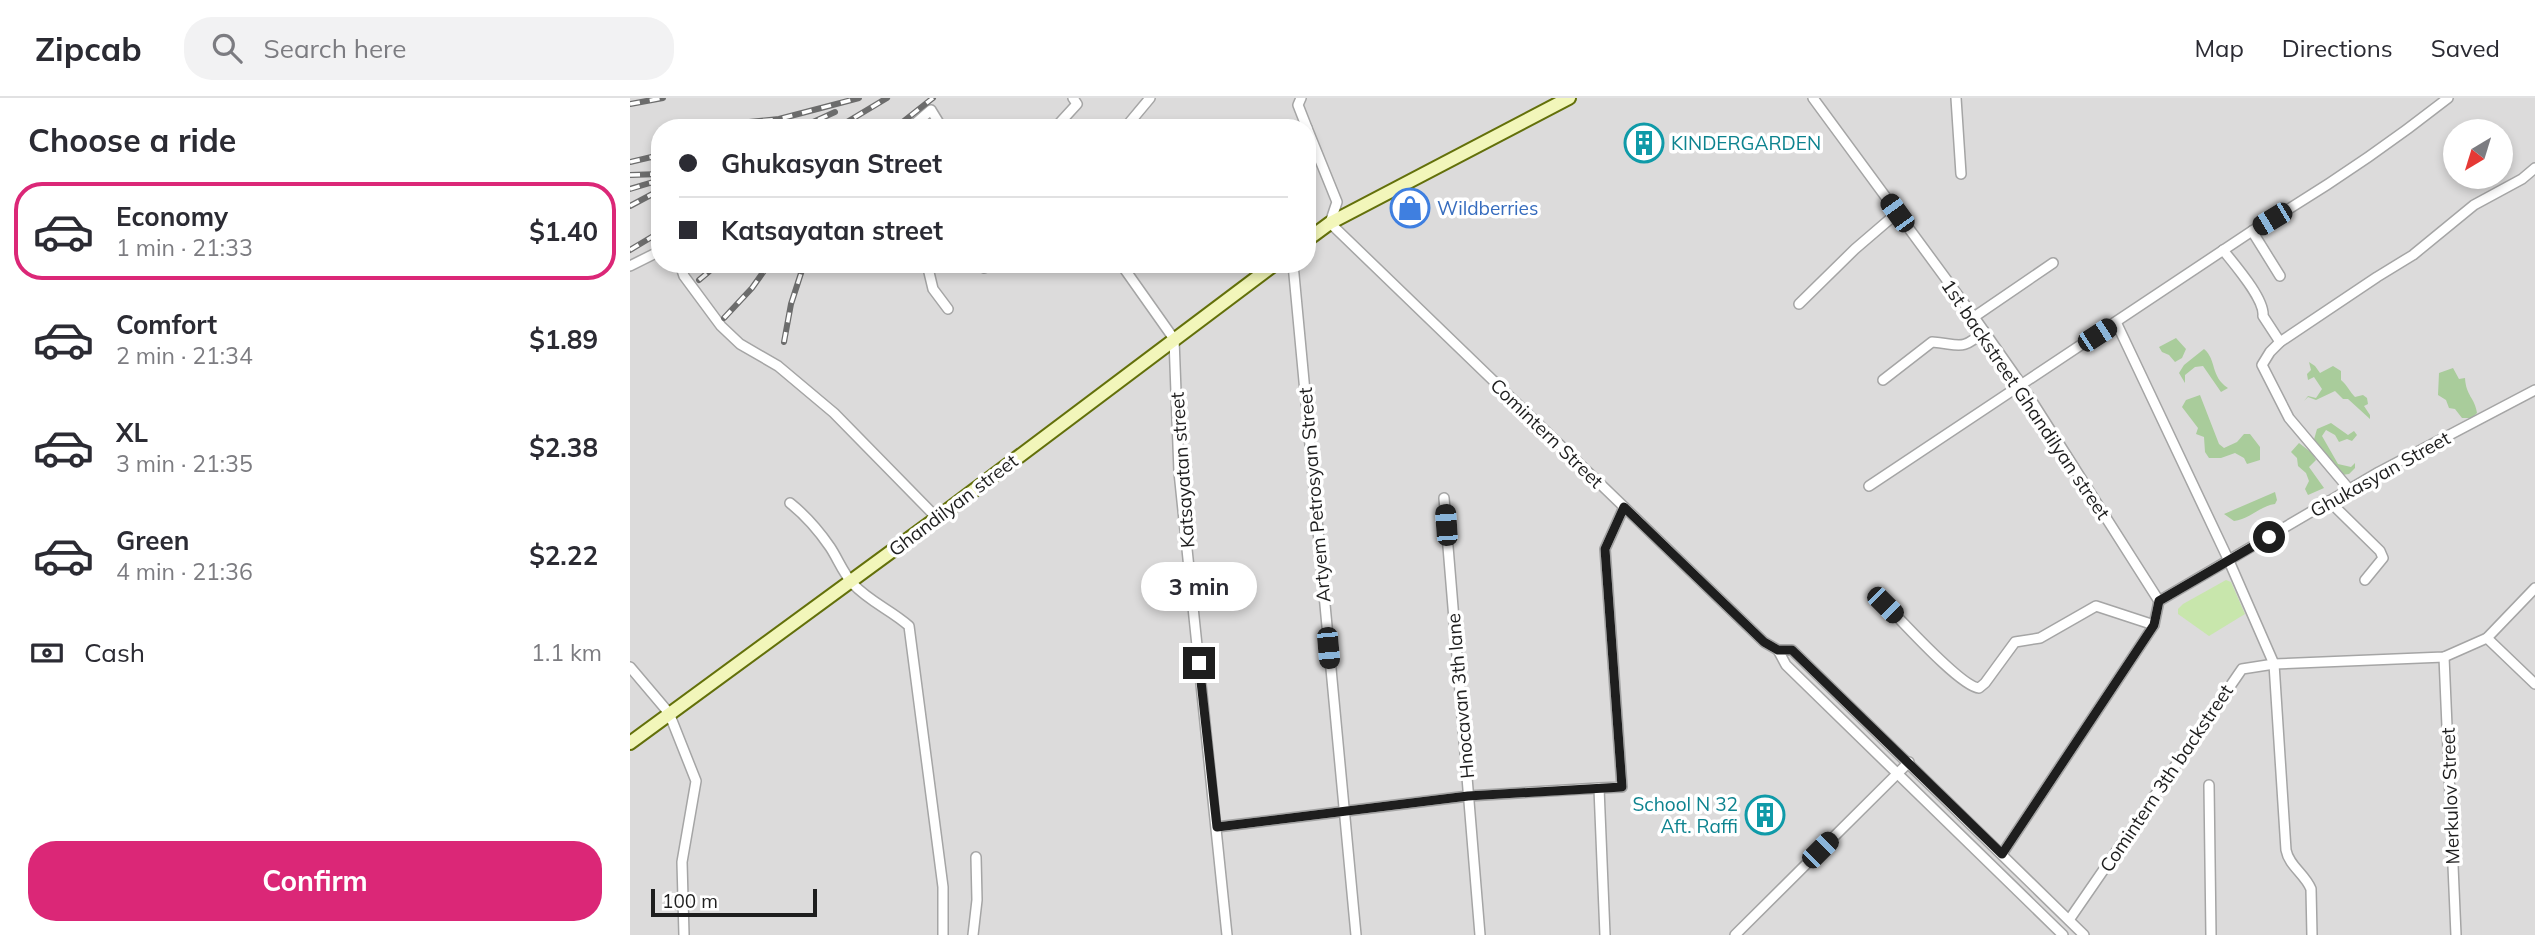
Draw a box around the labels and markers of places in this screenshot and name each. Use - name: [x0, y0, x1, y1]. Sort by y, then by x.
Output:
- building icon: KINDERGARDEN: [1623, 122, 1665, 164]
- place label: KINDERGARDEN: [1671, 131, 1821, 155]
- shop icon: Wildberries: [1389, 187, 1431, 229]
- place label: Wildberries: [1437, 196, 1538, 220]
- place label: School N 32 Aft. Raffi: [1632, 792, 1738, 838]
- building icon: School N 32 Aft. Raffi: [1744, 794, 1786, 836]

